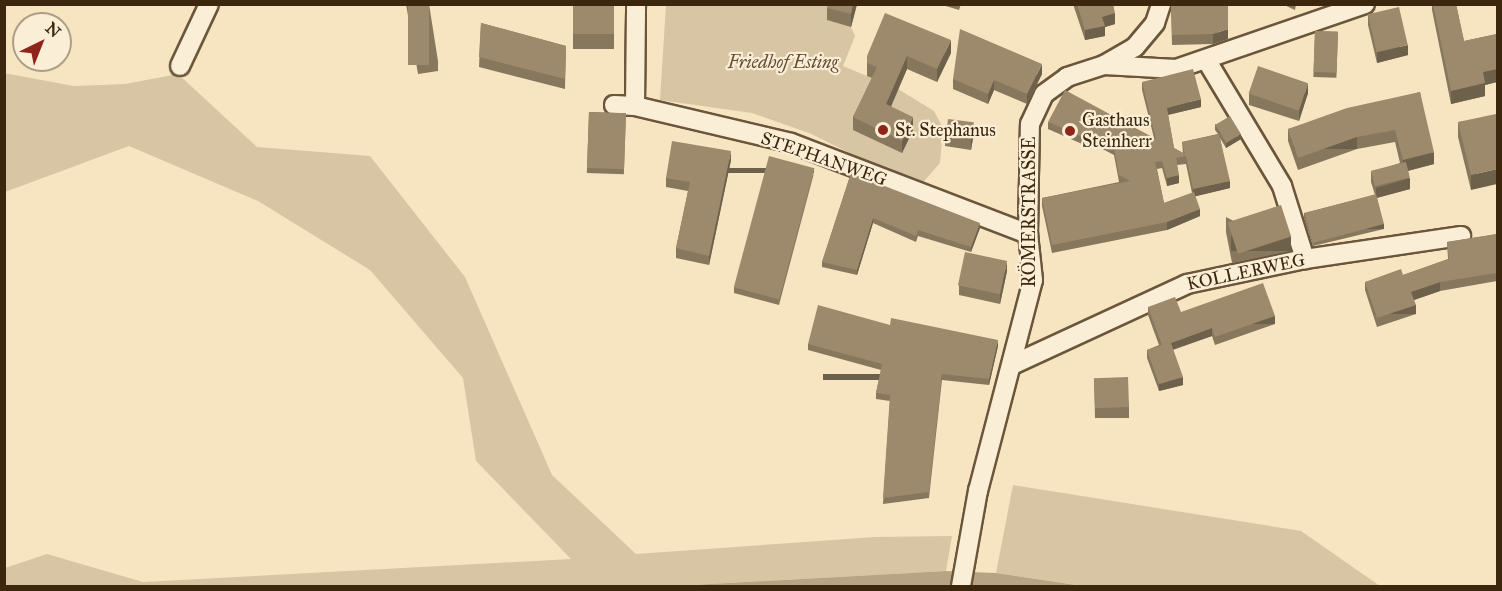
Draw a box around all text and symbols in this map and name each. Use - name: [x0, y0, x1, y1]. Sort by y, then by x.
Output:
- north arrow: [12, 12, 72, 72]
- text: N: [42, 18, 65, 42]
- park label: Friedhof Esting: [728, 51, 838, 73]
- place label: Gasthaus Steinherr: [1082, 110, 1152, 152]
- place label: St. Stephanus: [895, 119, 996, 141]
- marker: St. Stephanus: [876, 123, 890, 137]
- marker: Gasthaus Steinherr: [1063, 124, 1077, 138]
- street label: STEPHANWEG: [758, 127, 890, 191]
- street label: RÖMERSTRASSE: [1018, 137, 1040, 287]
- street label: KOLLERWEG: [1185, 249, 1307, 295]

